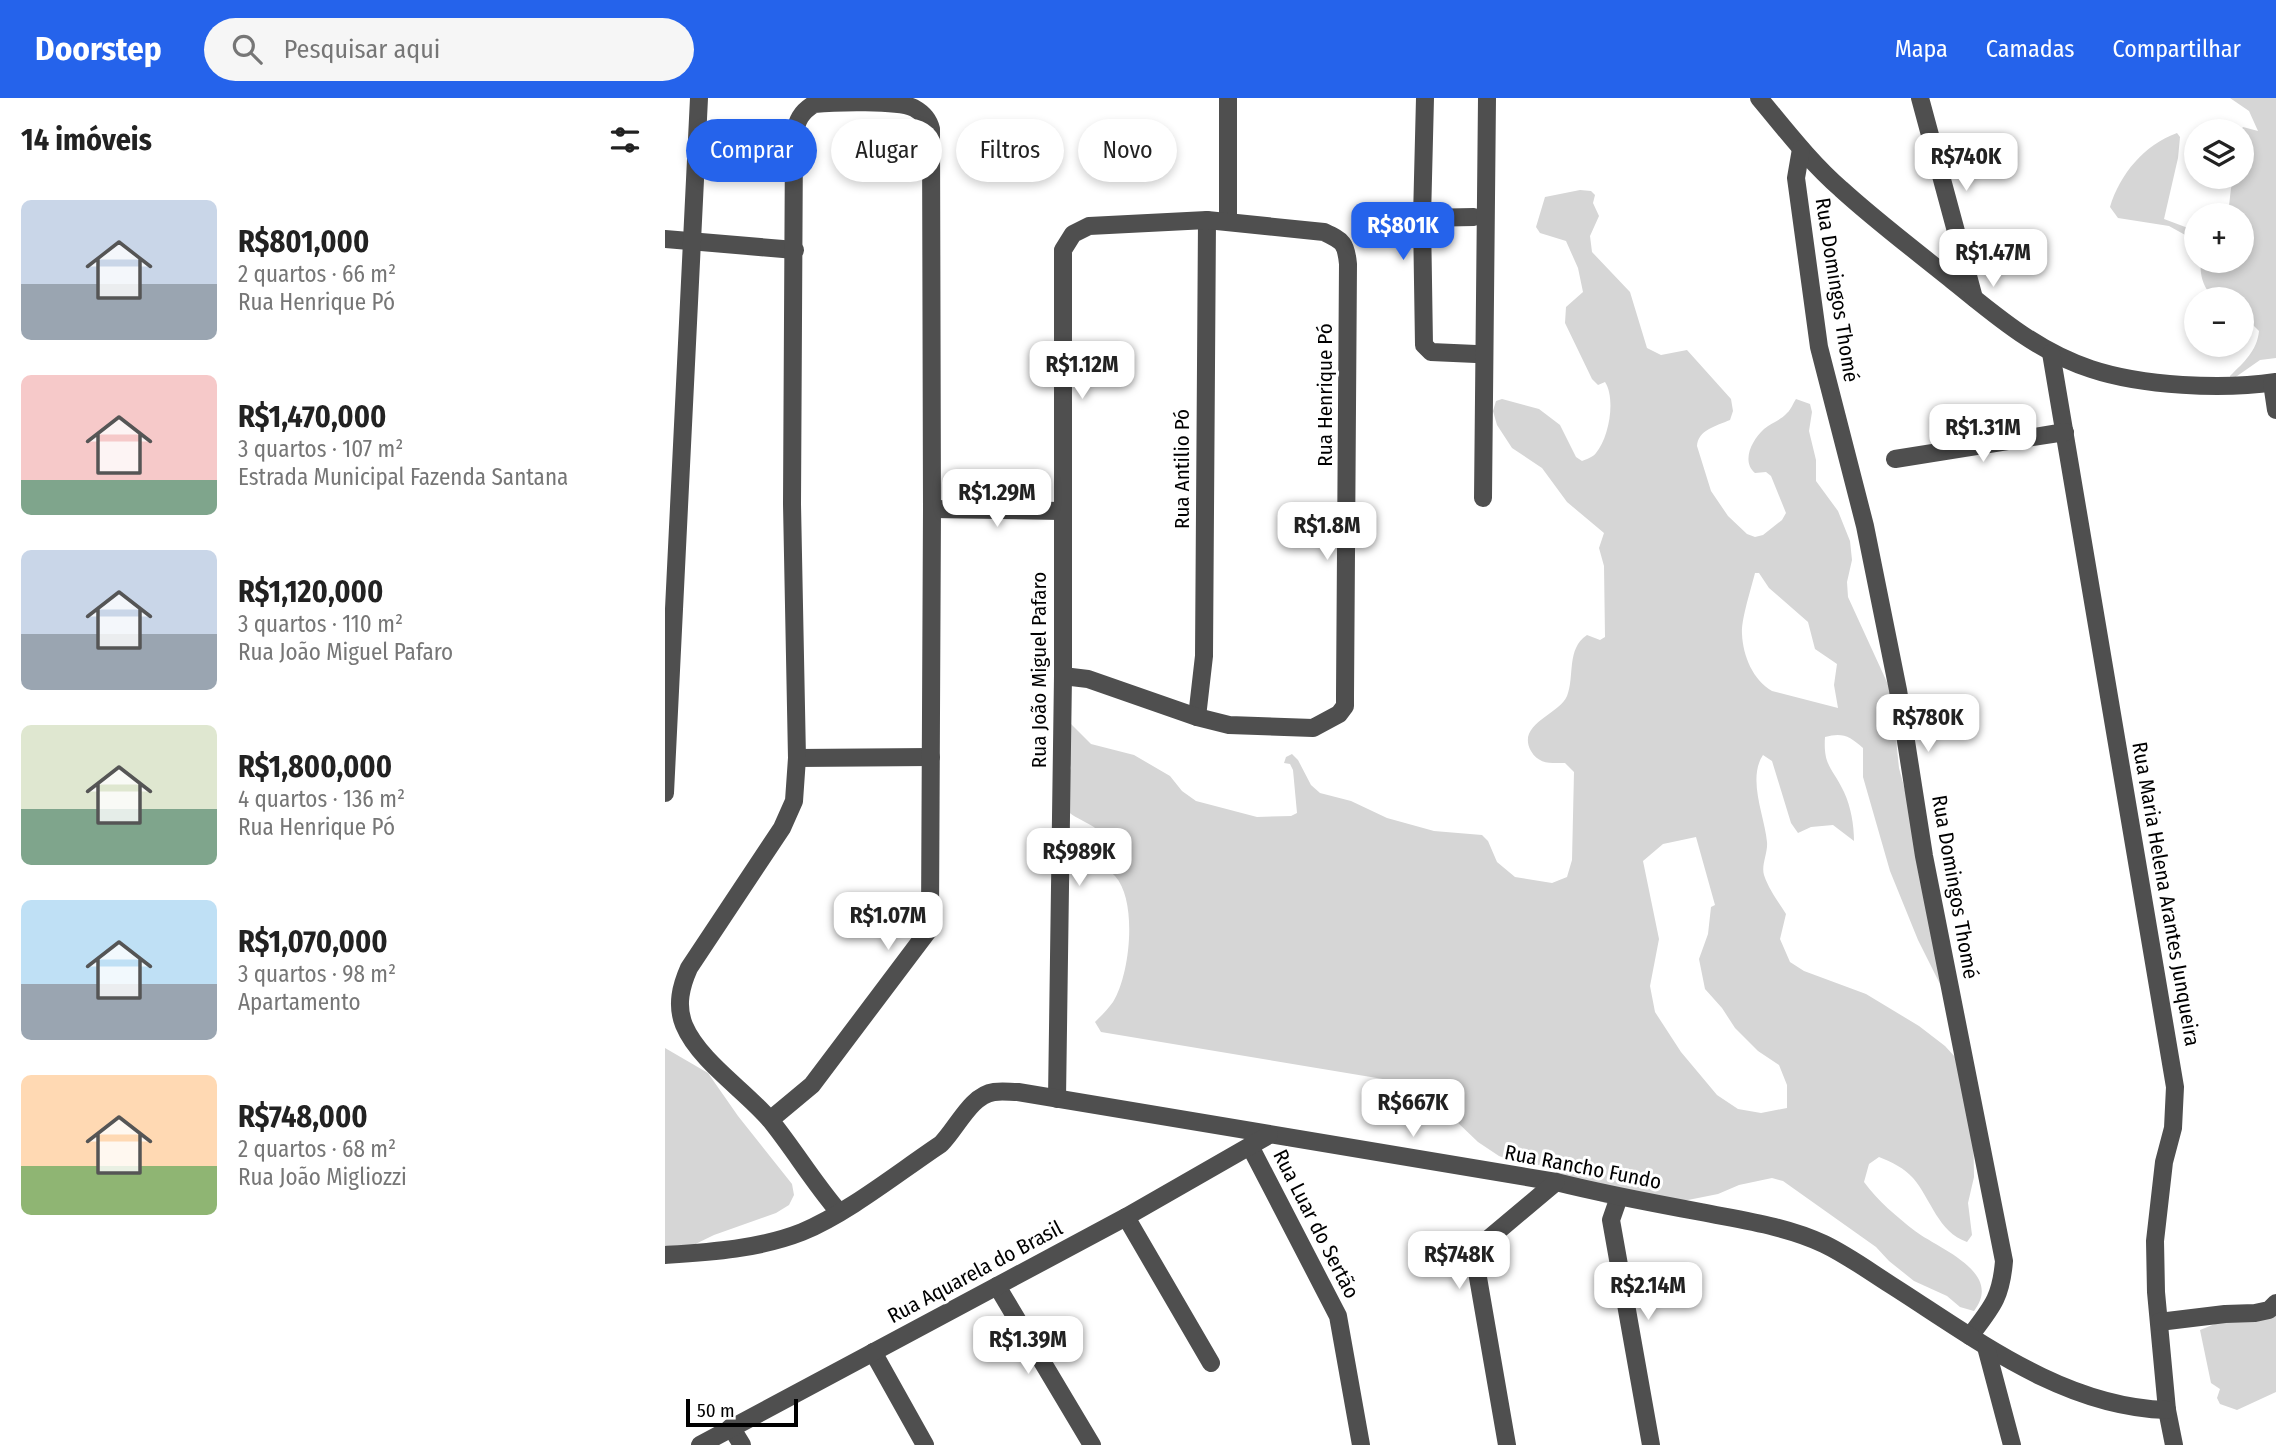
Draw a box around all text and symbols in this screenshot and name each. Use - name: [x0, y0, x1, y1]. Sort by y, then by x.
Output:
- search box: [204, 18, 694, 81]
- text: Doorstep: [35, 29, 162, 69]
- icon: search: [228, 30, 266, 68]
- text: Pesquisar aqui: [284, 34, 440, 65]
- text: Mapa: [1895, 35, 1948, 63]
- text: Camadas: [1986, 35, 2075, 63]
- text: Compartilhar: [2113, 35, 2241, 63]
- chip: Comprar: [686, 119, 817, 182]
- chip: Alugar: [831, 119, 942, 182]
- chip: Filtros: [956, 119, 1064, 182]
- chip: Novo: [1078, 119, 1177, 182]
- map controls: [2184, 119, 2254, 357]
- button: layers: [2184, 119, 2254, 189]
- icon: filters: [606, 121, 644, 159]
- text: 14 imóveis: [21, 122, 152, 158]
- pin: R$740K: [1909, 134, 2023, 193]
- text: R$740K: [1931, 142, 2001, 170]
- street label: Rua Domingos Thomé: [1810, 196, 1864, 384]
- pin: R$801K: [1346, 202, 1460, 262]
- button: +: [2184, 203, 2254, 273]
- text: R$801K: [1367, 211, 1439, 239]
- text: R$801,000: [238, 224, 369, 260]
- icon: home: [77, 228, 161, 312]
- pin: R$1.47M: [1928, 230, 2058, 289]
- text: R$1.47M: [1955, 238, 2031, 266]
- text: 2 quartos · 66 m²: [238, 260, 396, 288]
- button: −: [2184, 287, 2254, 357]
- text: Rua Henrique Pó: [238, 288, 395, 316]
- street label: Rua Henrique Pó: [1312, 323, 1338, 467]
- pin: R$1.12M: [1017, 342, 1147, 401]
- text: R$1.12M: [1046, 350, 1118, 378]
- text: R$1,470,000: [238, 399, 386, 435]
- icon: home: [77, 403, 161, 487]
- pin: R$1.31M: [1918, 404, 2048, 464]
- street label: Rua Antilio Pó: [1169, 409, 1195, 529]
- text: R$1.31M: [1945, 413, 2021, 441]
- text: 3 quartos · 107 m²: [238, 435, 403, 463]
- text: Estrada Municipal Fazenda Santana: [238, 463, 568, 491]
- pin: R$1.29M: [932, 470, 1062, 529]
- text: R$1.29M: [958, 478, 1036, 506]
- pin: R$1.8M: [1270, 503, 1384, 562]
- text: R$1.8M: [1293, 511, 1361, 539]
- street label: Rua João Miguel Pafaro: [1026, 572, 1052, 768]
- text: R$1,120,000: [238, 574, 383, 610]
- icon: home: [77, 578, 161, 662]
- text: 3 quartos · 110 m²: [238, 610, 403, 638]
- text: Rua João Miguel Pafaro: [238, 638, 453, 666]
- pin: R$780K: [1871, 694, 1985, 754]
- text: R$780K: [1892, 703, 1964, 731]
- street label: Rua Maria Helena Arantes Junqueira: [2126, 740, 2206, 1048]
- text: R$1,800,000: [238, 749, 392, 785]
- icon: home: [77, 753, 161, 837]
- text: 4 quartos · 136 m²: [238, 785, 405, 813]
- street label: Rua Domingos Thomé: [1926, 793, 1984, 981]
- text: Rua Henrique Pó: [238, 813, 395, 841]
- pin: R$989K: [1022, 828, 1136, 888]
- text: R$989K: [1043, 837, 1115, 865]
- pin: R$1.07M: [823, 892, 953, 952]
- text: R$1.07M: [850, 901, 926, 929]
- text: R$1,070,000: [238, 924, 388, 960]
- icon: home: [77, 928, 161, 1012]
- text: 3 quartos · 98 m²: [238, 960, 396, 988]
- text: Apartamento: [238, 988, 361, 1016]
- pin: R$667K: [1356, 1080, 1470, 1139]
- text: R$667K: [1378, 1088, 1448, 1116]
- text: R$748,000: [238, 1099, 368, 1135]
- icon: home: [77, 1103, 161, 1187]
- text: 2 quartos · 68 m²: [238, 1135, 396, 1163]
- street label: Rua Rancho Fundo: [1502, 1139, 1664, 1195]
- street label: Rua Luar do Sertão: [1267, 1145, 1365, 1303]
- text: Rua João Migliozzi: [238, 1163, 407, 1191]
- street label: Rua Aquarela do Brasil: [883, 1215, 1067, 1329]
- pin: R$748K: [1402, 1232, 1516, 1291]
- text: R$748K: [1424, 1240, 1494, 1268]
- pin: R$2.14M: [1583, 1262, 1713, 1322]
- text: R$2.14M: [1610, 1271, 1686, 1299]
- pin: R$1.39M: [963, 1316, 1093, 1376]
- text: R$1.39M: [989, 1325, 1067, 1353]
- scale bar: [686, 1396, 798, 1428]
- text: 50 m: [697, 1399, 735, 1422]

